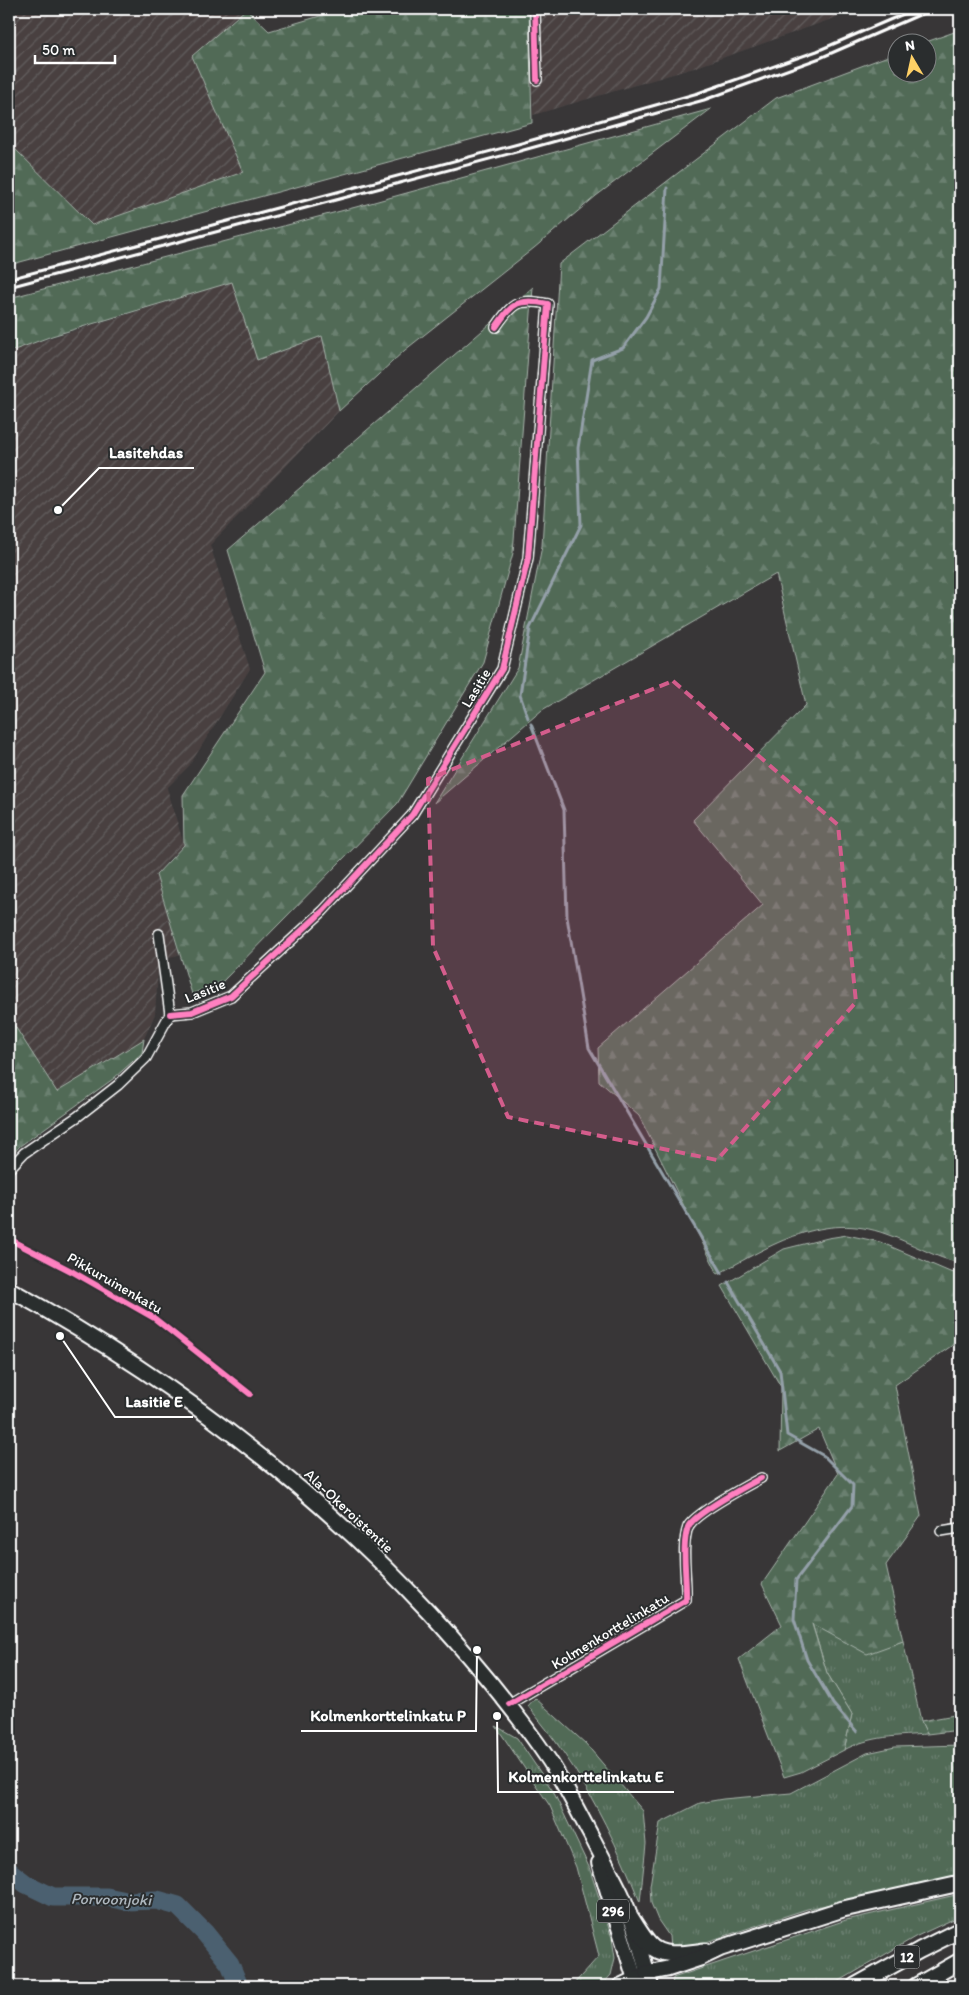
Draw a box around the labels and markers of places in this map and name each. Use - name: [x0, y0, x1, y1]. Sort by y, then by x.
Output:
- callout: Lasitehdas: [99, 437, 194, 468]
- callout: Lasitie E: [115, 1386, 193, 1417]
- callout: Kolmenkorttelinkatu P: [301, 1700, 476, 1731]
- callout: Kolmenkorttelinkatu E: [498, 1761, 674, 1792]

